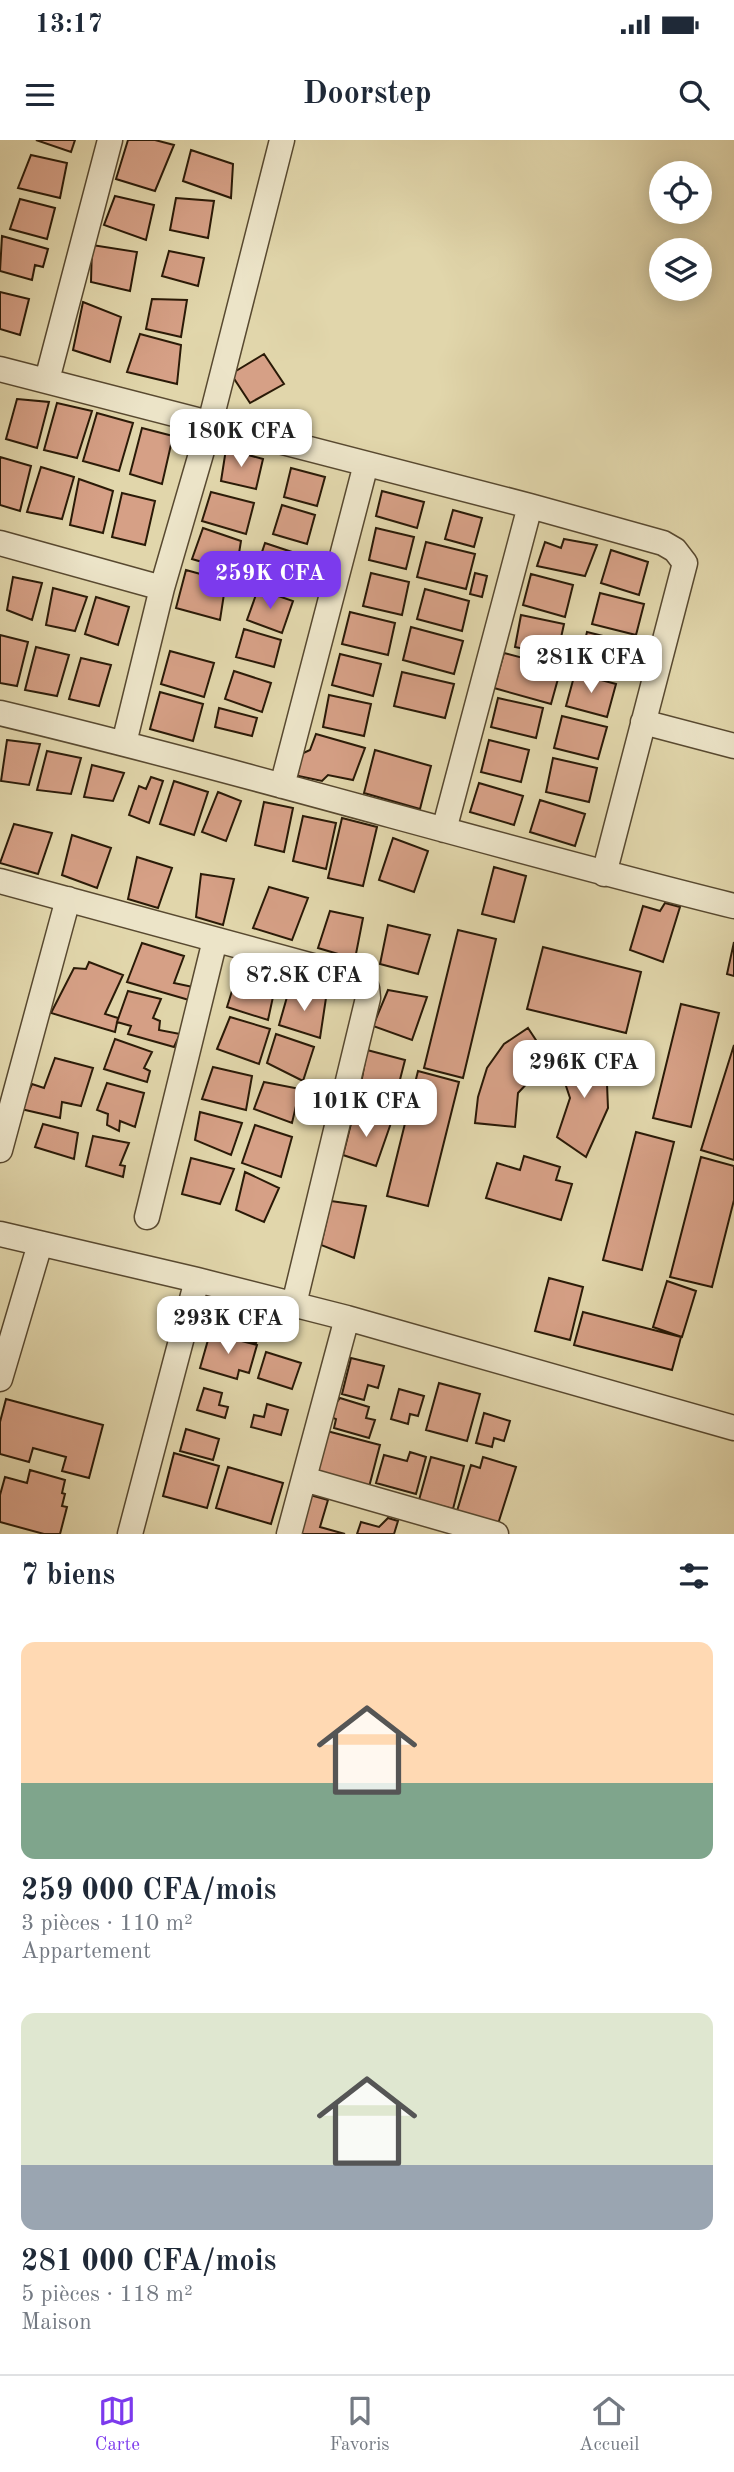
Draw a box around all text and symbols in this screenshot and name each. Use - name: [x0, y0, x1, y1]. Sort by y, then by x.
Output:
- text: 13:17: [35, 12, 103, 38]
- icon: menu: [21, 76, 59, 114]
- icon: search: [675, 76, 713, 114]
- text: Doorstep: [302, 79, 432, 111]
- map controls: [649, 161, 712, 301]
- button: locate: [649, 161, 712, 224]
- button: layers: [649, 238, 712, 301]
- pin: 180K CFA: [169, 410, 313, 469]
- text: 180K CFA: [186, 420, 296, 443]
- pin: 259K CFA: [198, 552, 342, 611]
- text: 259K CFA: [215, 562, 325, 585]
- pin: 281K CFA: [519, 636, 663, 695]
- text: 281K CFA: [536, 646, 646, 669]
- pin: 87.8K CFA: [224, 954, 384, 1013]
- text: 87.8K CFA: [246, 964, 362, 987]
- pin: 296K CFA: [512, 1040, 656, 1100]
- text: 296K CFA: [529, 1051, 639, 1074]
- pin: 101K CFA: [294, 1080, 438, 1139]
- text: 101K CFA: [311, 1090, 421, 1113]
- pin: 293K CFA: [156, 1296, 300, 1356]
- text: 293K CFA: [173, 1307, 283, 1330]
- icon: filters: [675, 1557, 713, 1595]
- text: 7 biens: [21, 1561, 115, 1591]
- icon: home: [304, 1687, 430, 1813]
- text: 259 000 CFA/mois: [21, 1876, 276, 1906]
- text: 3 pièces · 110 m²: [21, 1912, 193, 1935]
- text: Appartement: [21, 1940, 151, 1963]
- icon: home: [304, 2058, 430, 2184]
- text: 281 000 CFA/mois: [21, 2247, 276, 2277]
- text: 5 pièces · 118 m²: [21, 2283, 193, 2306]
- text: Maison: [21, 2311, 92, 2334]
- tab: Carte: [95, 2392, 140, 2457]
- tab: Favoris: [329, 2392, 390, 2457]
- tab: Accueil: [579, 2392, 639, 2457]

